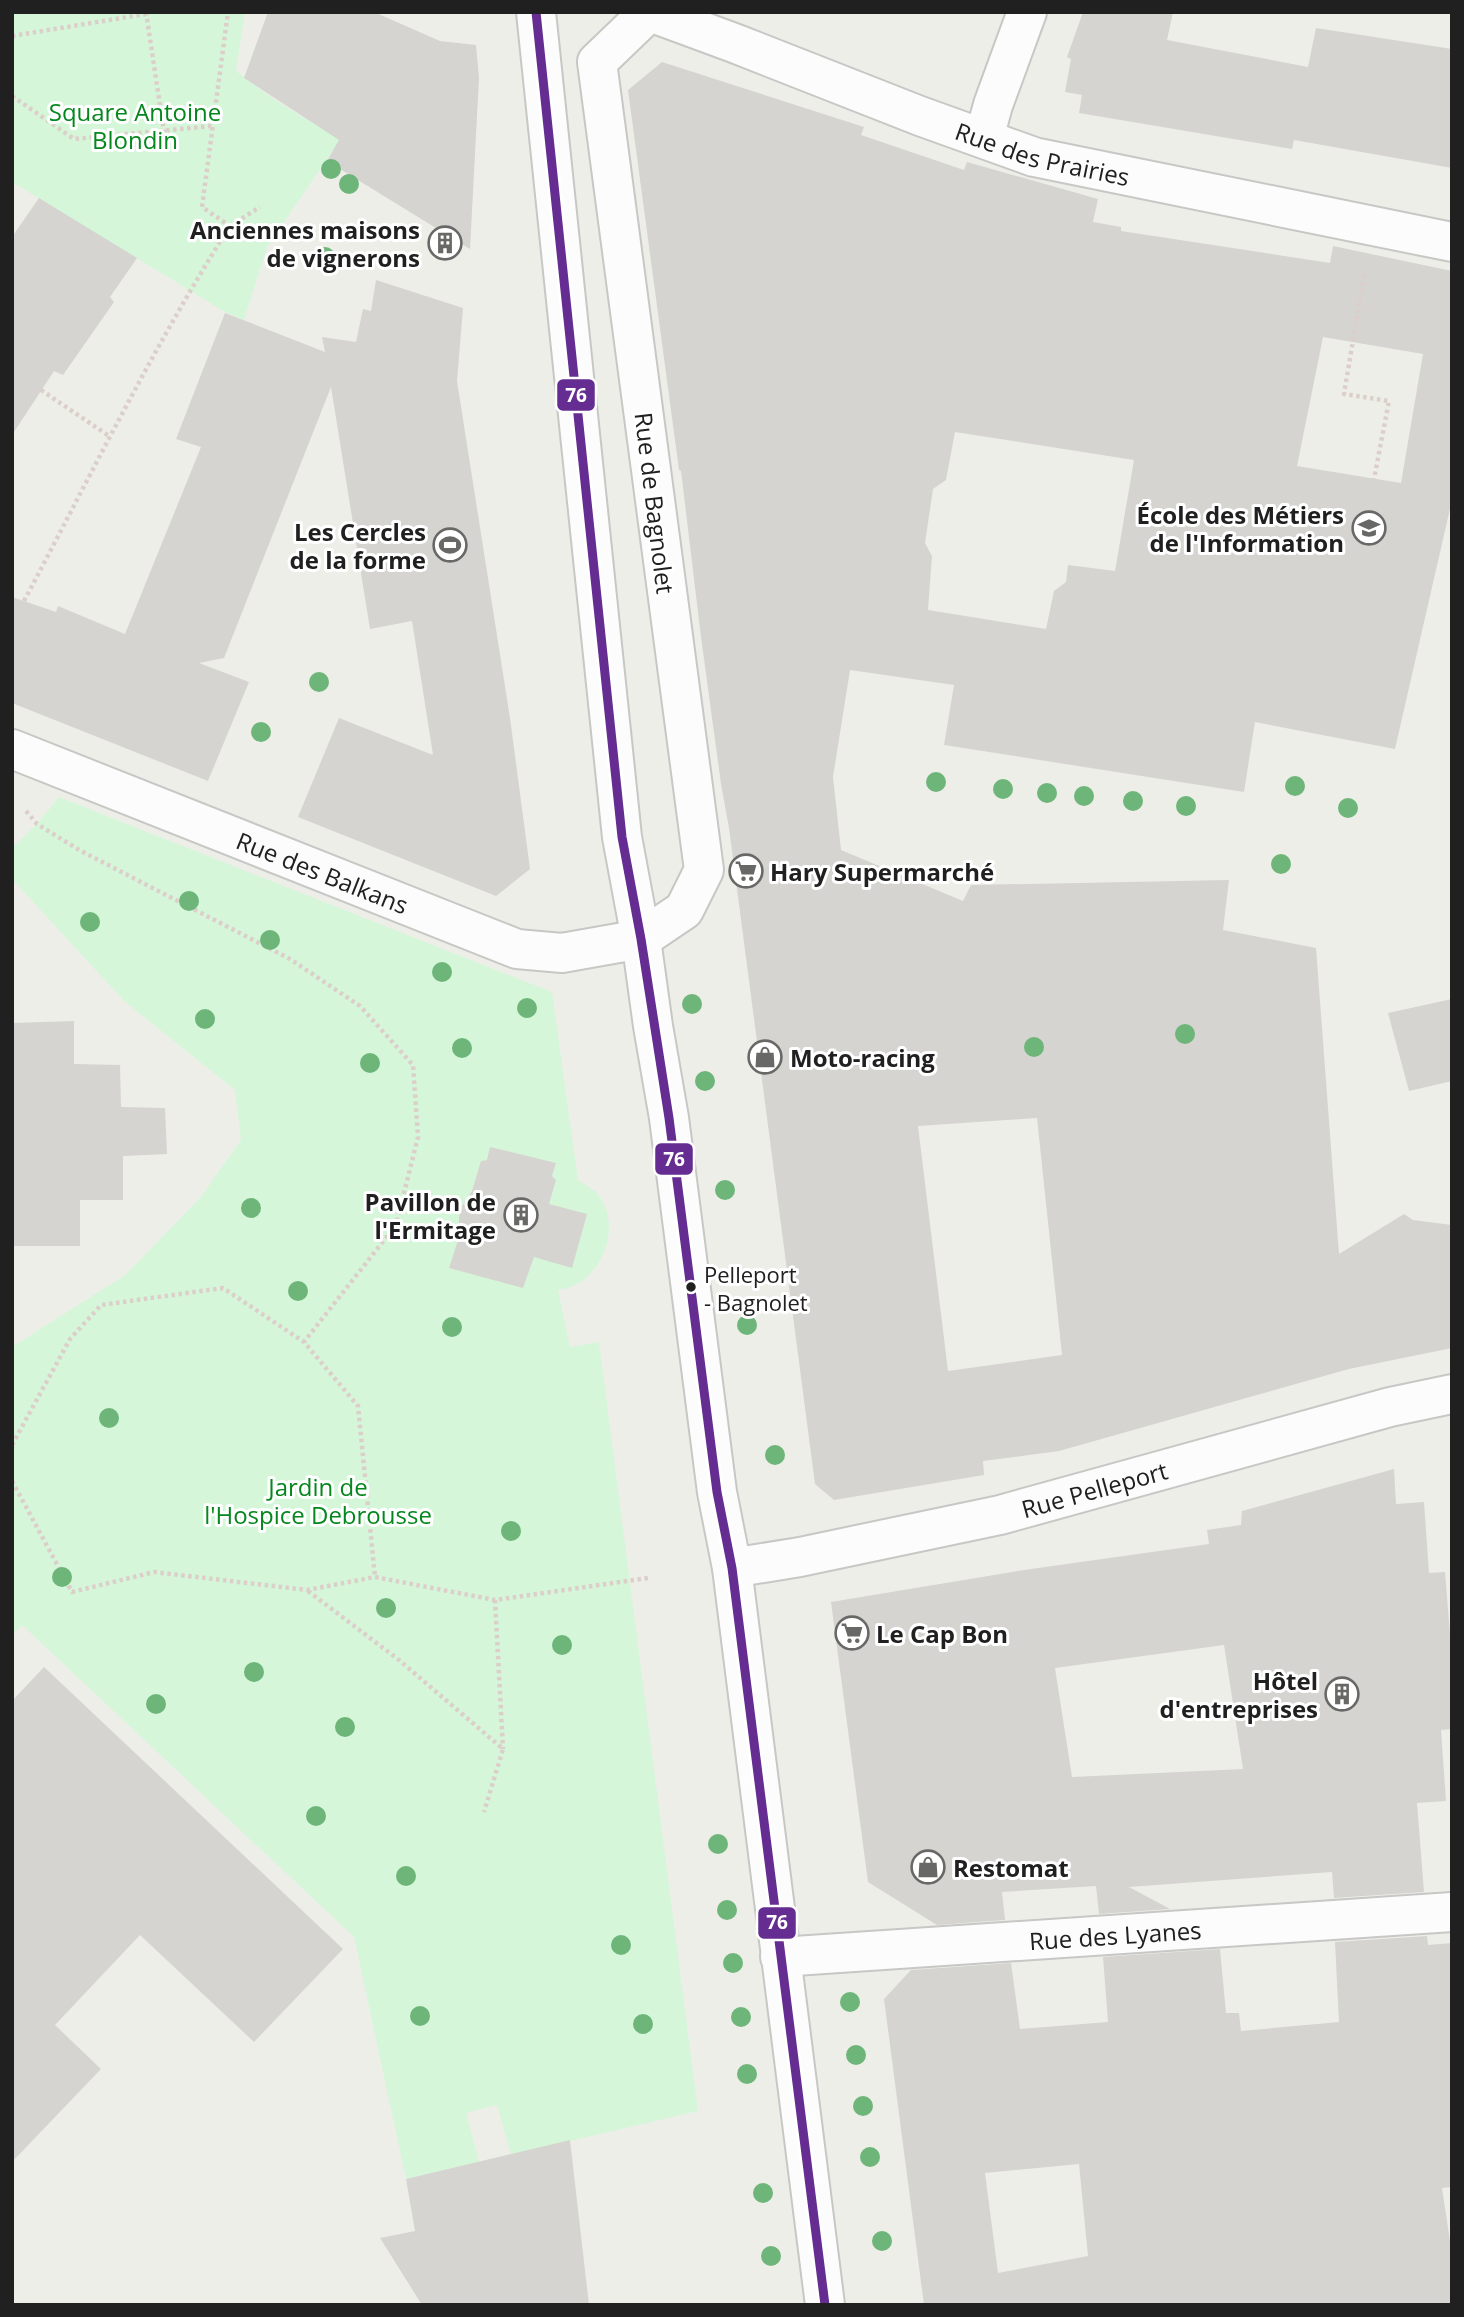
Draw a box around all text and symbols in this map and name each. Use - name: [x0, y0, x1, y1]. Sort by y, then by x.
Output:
- park label: Square Antoine Blondin: [49, 95, 221, 156]
- street label: Rue des Prairies: [951, 114, 1133, 193]
- place label: Anciennes maisons de vignerons: [190, 213, 420, 274]
- building icon: Anciennes maisons de vignerons: [426, 224, 464, 262]
- line badge: 76: [556, 378, 596, 412]
- text: 76: [565, 382, 587, 408]
- street label: Rue de Bagnolet: [627, 410, 683, 596]
- place label: École des Métiers de l'Information: [1137, 498, 1344, 559]
- school or university icon: École des Métiers de l'Information: [1350, 509, 1388, 547]
- place label: Les Cercles de la forme: [290, 515, 426, 576]
- sports icon: Les Cercles de la forme: [431, 526, 469, 564]
- street label: Rue des Balkans: [232, 823, 413, 921]
- supermarket icon: Hary Supermarché: [727, 852, 765, 890]
- place label: Hary Supermarché: [770, 855, 994, 888]
- shop icon: Moto-racing: [746, 1038, 784, 1076]
- place label: Moto-racing: [790, 1041, 935, 1074]
- line badge: 76: [654, 1142, 694, 1176]
- text: 76: [663, 1146, 685, 1172]
- place label: Pavillon de l'Ermitage: [365, 1185, 496, 1246]
- building icon: Pavillon de l'Ermitage: [502, 1196, 540, 1234]
- place label: Pelleport - Bagnolet: [704, 1259, 808, 1317]
- marker: Pelleport - Bagnolet: [684, 1280, 698, 1294]
- street label: Rue Pelleport: [1017, 1453, 1171, 1525]
- park label: Jardin de l'Hospice Debrousse: [204, 1470, 432, 1531]
- supermarket icon: Le Cap Bon: [833, 1614, 871, 1652]
- place label: Le Cap Bon: [876, 1617, 1008, 1650]
- place label: Hôtel d'entreprises: [1160, 1664, 1318, 1725]
- building icon: Hôtel d'entreprises: [1323, 1675, 1361, 1713]
- shop icon: Restomat: [909, 1848, 947, 1886]
- place label: Restomat: [953, 1851, 1069, 1884]
- line badge: 76: [757, 1906, 797, 1940]
- text: 76: [766, 1909, 788, 1935]
- street label: Rue des Lyanes: [1028, 1912, 1202, 1957]

